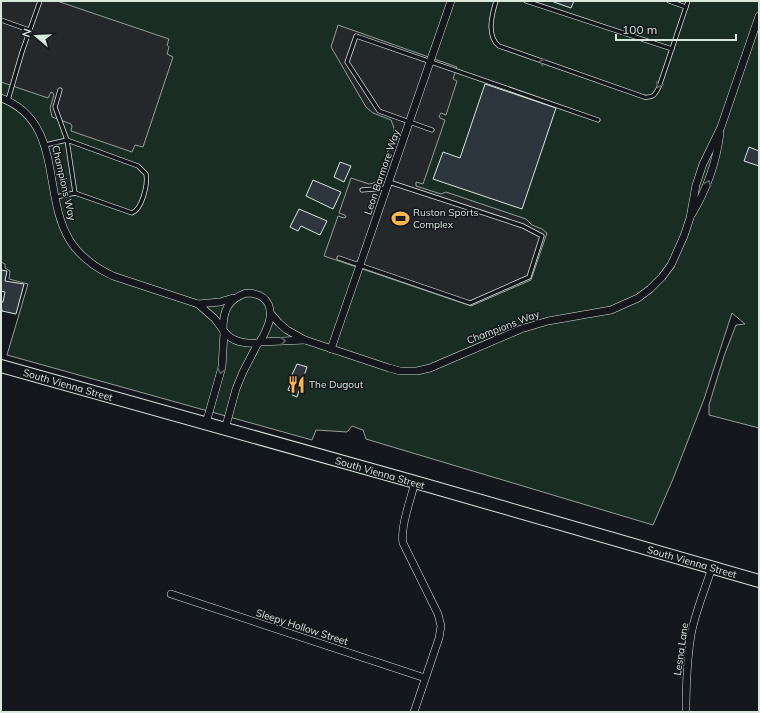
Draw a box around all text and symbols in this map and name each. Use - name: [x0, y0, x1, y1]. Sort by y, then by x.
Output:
- north arrow: [16, 16, 56, 56]
- scale bar: [616, 16, 736, 42]
- text: 100 m: [622, 22, 657, 37]
- text: N: [19, 27, 35, 39]
- one-way arrow: [539, 58, 546, 66]
- one-way arrow: [656, 82, 664, 89]
- street label: Leon Barmore Way: [361, 127, 403, 216]
- street label: Champions Way: [49, 144, 79, 223]
- one-way arrow: [703, 180, 712, 187]
- place label: Ruston Sports Complex: [413, 206, 479, 231]
- sports icon: Ruston Sports Complex: [390, 208, 410, 228]
- street label: Champions Way: [465, 307, 542, 347]
- one-way arrow: [280, 337, 286, 346]
- street label: South Vienna Street: [22, 366, 115, 404]
- one-way arrow: [217, 368, 225, 374]
- restaurant icon: The Dugout: [286, 374, 306, 394]
- place label: The Dugout: [309, 378, 364, 391]
- street label: South Vienna Street: [334, 454, 427, 492]
- street label: South Vienna Street: [646, 543, 739, 581]
- street label: Sleepy Hollow Street: [254, 606, 350, 648]
- street label: Lesna Lane: [671, 622, 691, 676]

